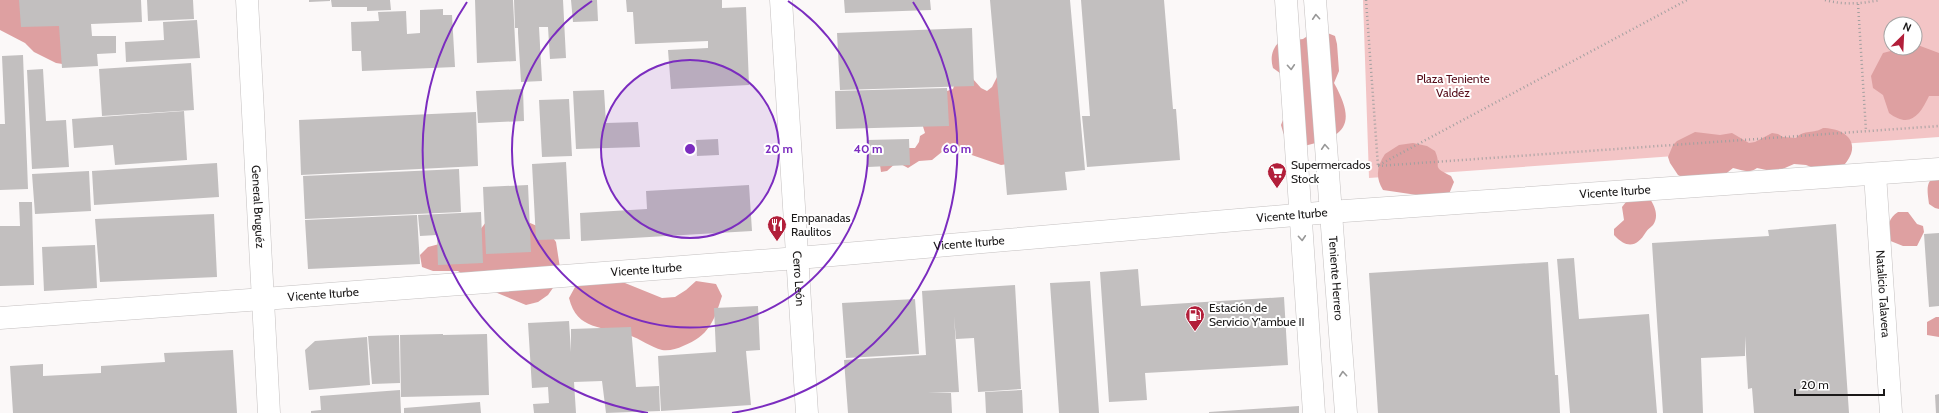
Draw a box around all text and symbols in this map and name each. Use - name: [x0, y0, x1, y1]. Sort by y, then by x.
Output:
- one-way arrow: [1312, 14, 1321, 20]
- north arrow: [1883, 16, 1923, 56]
- text: N: [1901, 19, 1913, 35]
- one-way arrow: [1286, 64, 1295, 70]
- park label: Plaza Teniente Valdéz: [1416, 71, 1490, 100]
- text: 20 m: [765, 141, 793, 156]
- text: 40 m: [853, 141, 883, 156]
- text: 60 m: [943, 141, 971, 156]
- centre of rings: [683, 142, 697, 156]
- one-way arrow: [1321, 144, 1330, 150]
- place label: Supermercados Stock: [1291, 157, 1371, 186]
- supermarket icon: Supermercados Stock: [1266, 161, 1288, 189]
- street label: General Bruguéz: [249, 165, 268, 249]
- street label: Vicente Iturbe: [1579, 181, 1651, 201]
- street label: Vicente Iturbe: [1256, 204, 1328, 225]
- place label: Empanadas Raulitos: [791, 210, 850, 239]
- restaurant icon: Empanadas Raulitos: [766, 214, 788, 242]
- street label: Vicente Iturbe: [933, 232, 1005, 253]
- one-way arrow: [1298, 235, 1307, 241]
- street label: Teniente Herrero: [1326, 235, 1347, 321]
- street label: Natalicio Talavera: [1873, 249, 1894, 338]
- street label: Cerro León: [790, 250, 808, 307]
- street label: Vicente Iturbe: [610, 259, 682, 279]
- street label: Vicente Iturbe: [287, 284, 359, 304]
- place label: Estación de Servicio Y'ambue II: [1209, 300, 1305, 329]
- fuel station icon: Estación de Servicio Y'ambue II: [1184, 304, 1206, 332]
- one-way arrow: [1338, 371, 1347, 377]
- scale bar: [1795, 371, 1884, 397]
- text: 20 m: [1801, 377, 1829, 392]

